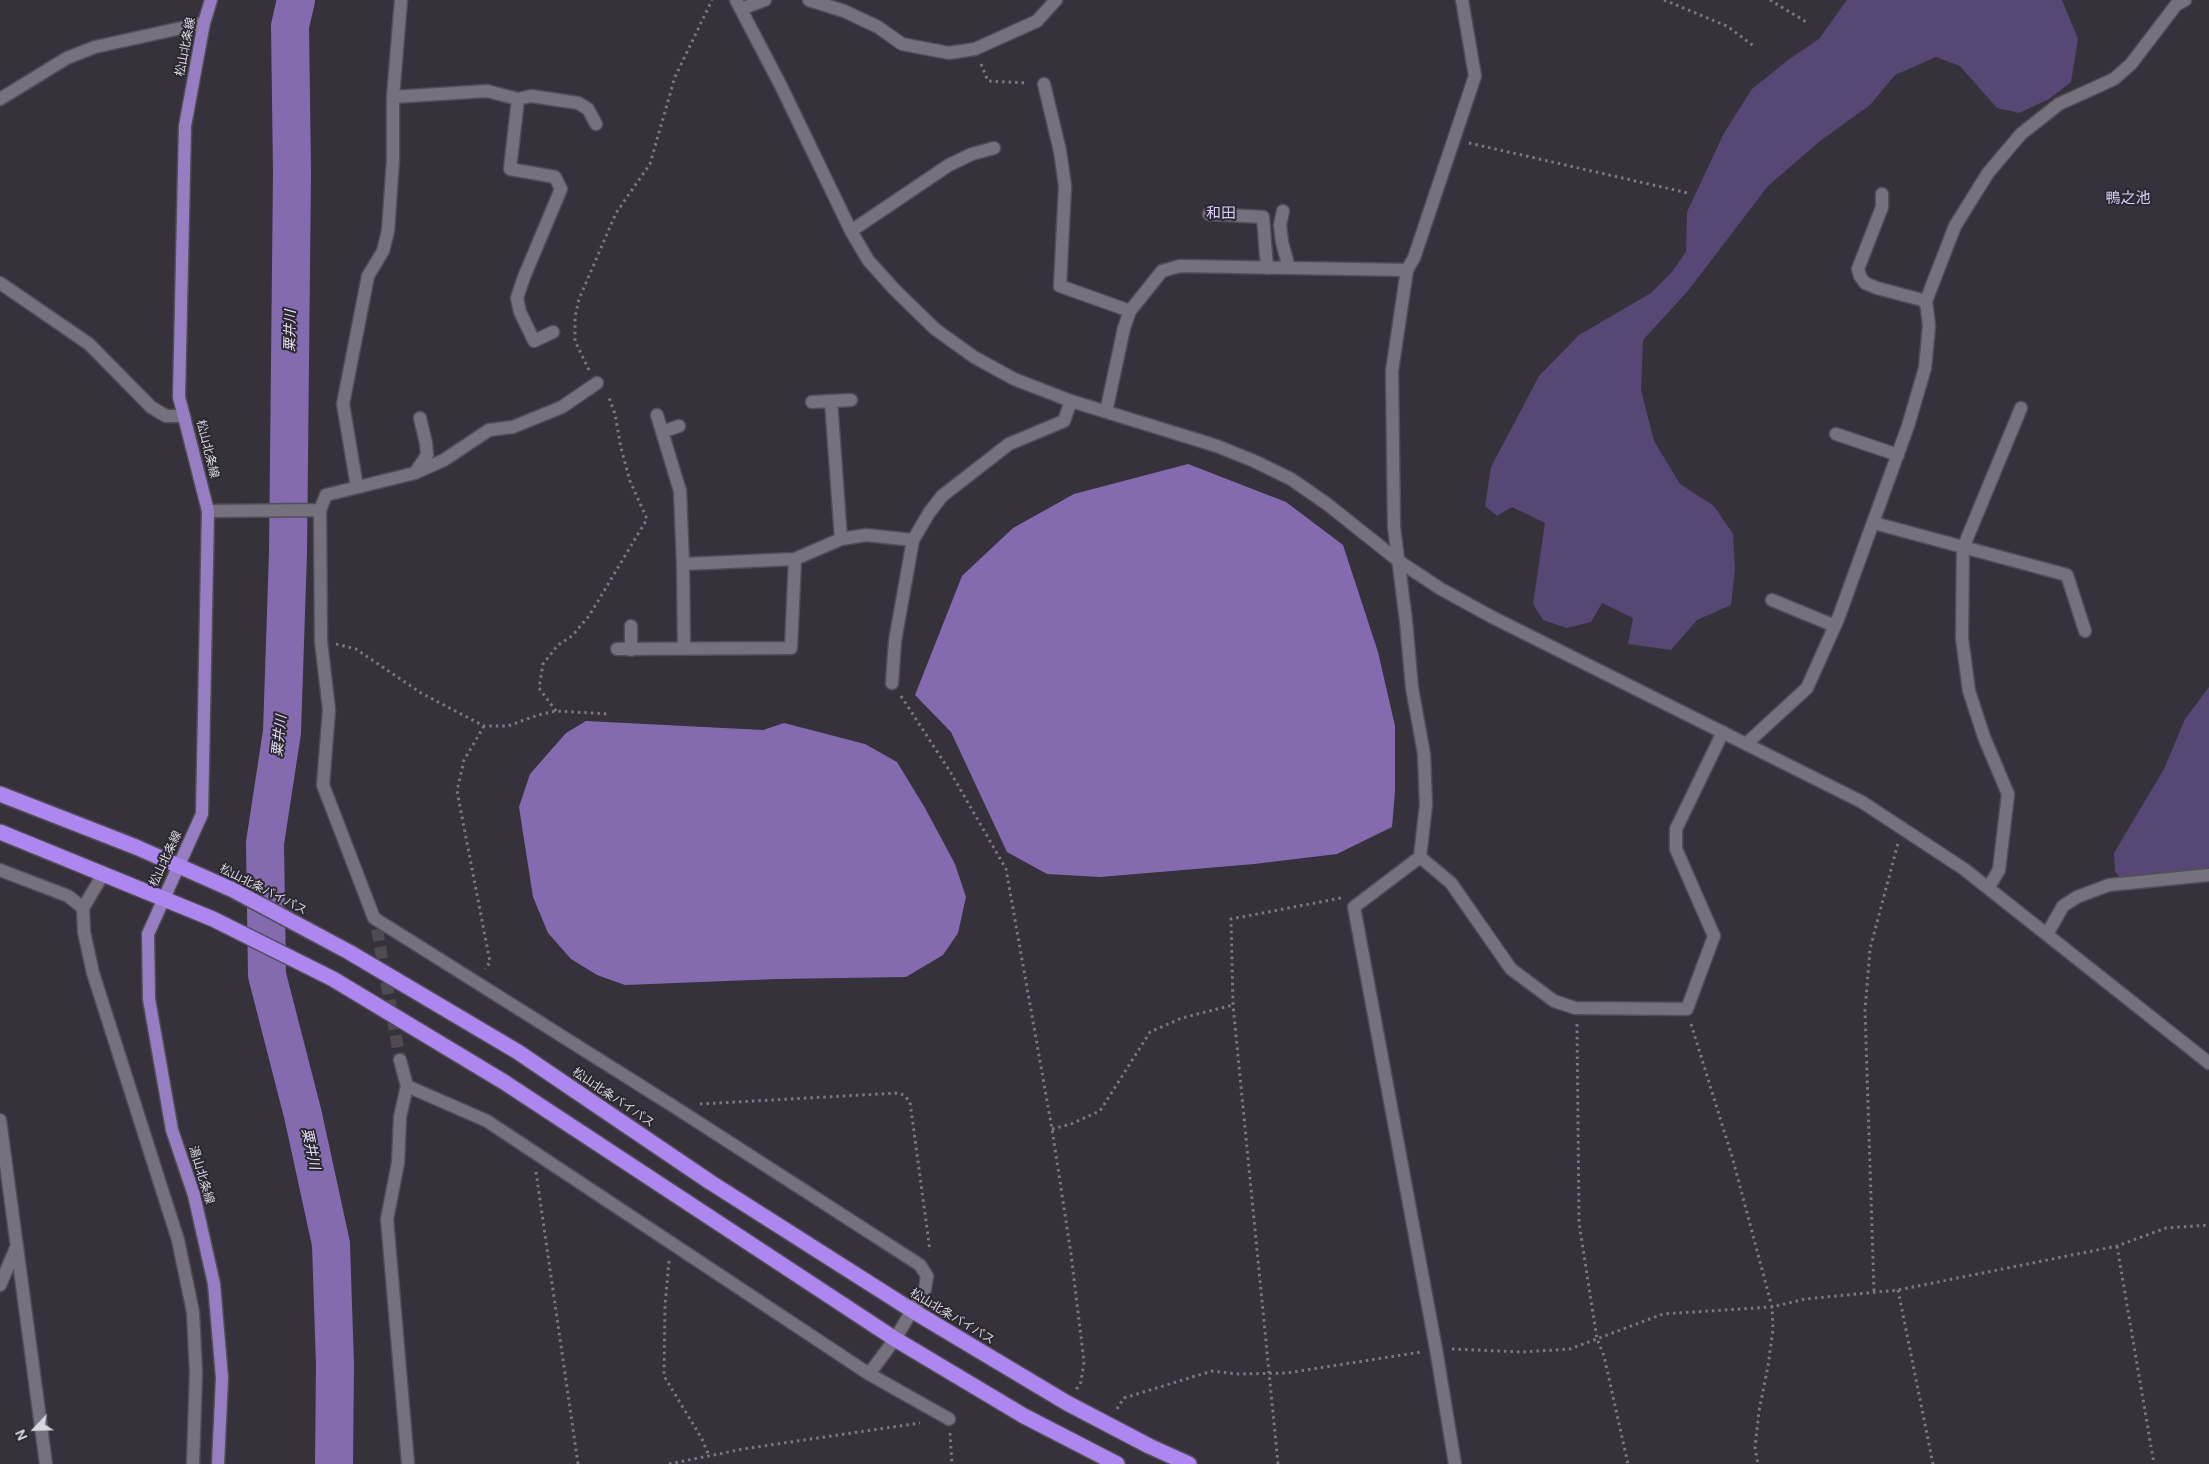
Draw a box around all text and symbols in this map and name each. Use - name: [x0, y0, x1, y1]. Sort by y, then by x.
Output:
- street label: 松山北条線: [173, 16, 199, 78]
- district label: 鴨之池: [2106, 190, 2150, 208]
- district label: 和田: [1206, 205, 1236, 223]
- water label: 粟井川: [282, 310, 300, 352]
- street label: 松山北条線: [193, 418, 221, 480]
- water label: 粟井川: [269, 714, 291, 758]
- street label: 松山北条線: [147, 829, 185, 889]
- street label: 松山北条バイパス: [217, 862, 309, 918]
- street label: 松山北条バイパス: [569, 1065, 657, 1131]
- water label: 粟井川: [297, 1127, 323, 1171]
- street label: 湯山北条線: [185, 1144, 217, 1206]
- street label: 松山北条バイパス: [907, 1286, 997, 1348]
- north arrow: [10, 1404, 60, 1454]
- text: N: [11, 1427, 32, 1443]

